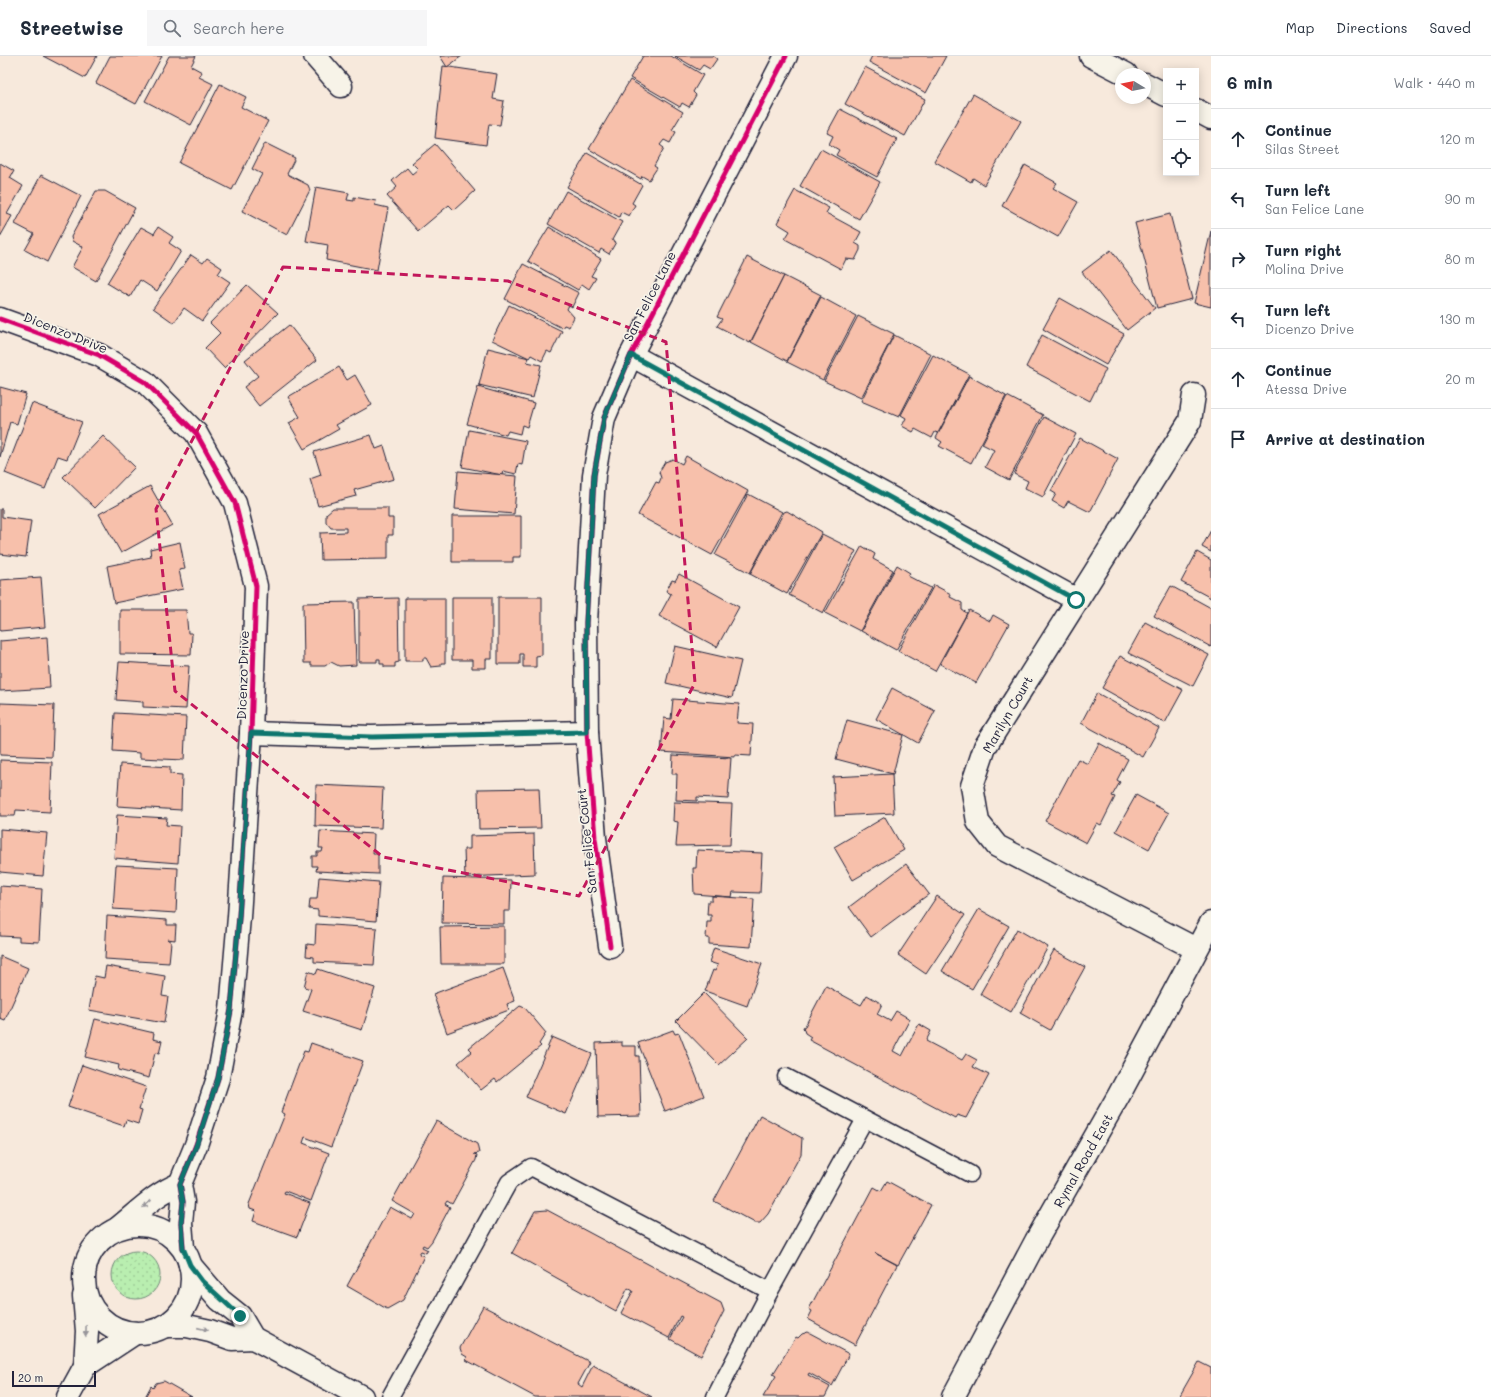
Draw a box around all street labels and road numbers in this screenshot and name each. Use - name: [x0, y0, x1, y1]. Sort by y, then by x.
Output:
- street label: San Felice Lane: [619, 248, 679, 344]
- street label: Dicenzo Drive: [21, 307, 111, 357]
- street label: Dicenzo Drive: [232, 630, 252, 720]
- street label: Marilyn Court: [978, 672, 1036, 756]
- street label: San Felice Court: [572, 787, 600, 894]
- street label: Rymal Road East: [1049, 1110, 1116, 1210]

